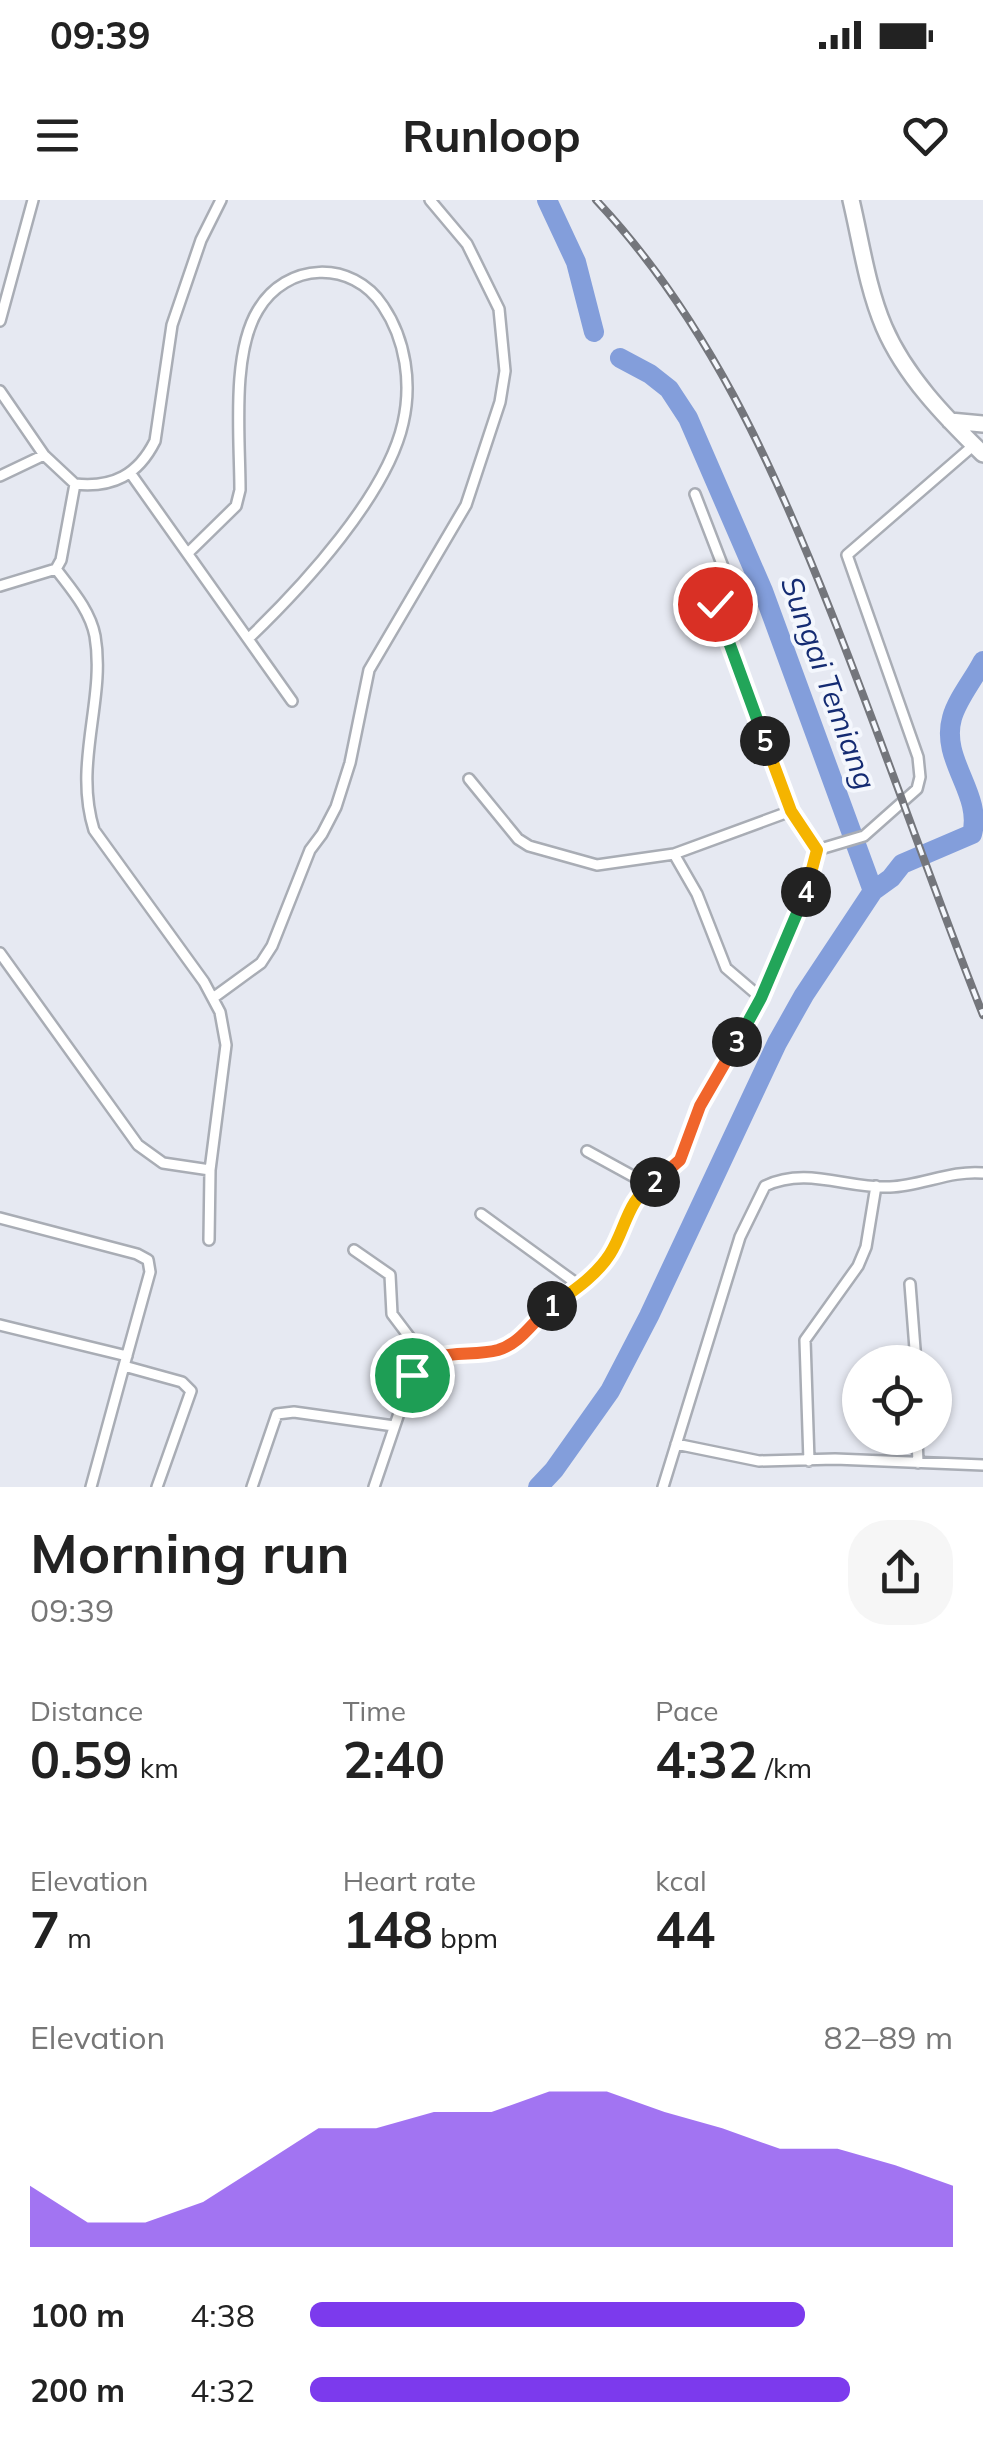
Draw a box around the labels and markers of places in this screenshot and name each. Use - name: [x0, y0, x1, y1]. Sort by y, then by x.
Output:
- pin: [673, 562, 758, 647]
- pin: 5: [740, 716, 790, 766]
- pin: 4: [781, 867, 831, 917]
- pin: 3: [712, 1017, 762, 1067]
- pin: 2: [630, 1157, 680, 1207]
- pin: 1: [527, 1281, 577, 1331]
- pin: [370, 1333, 455, 1418]

